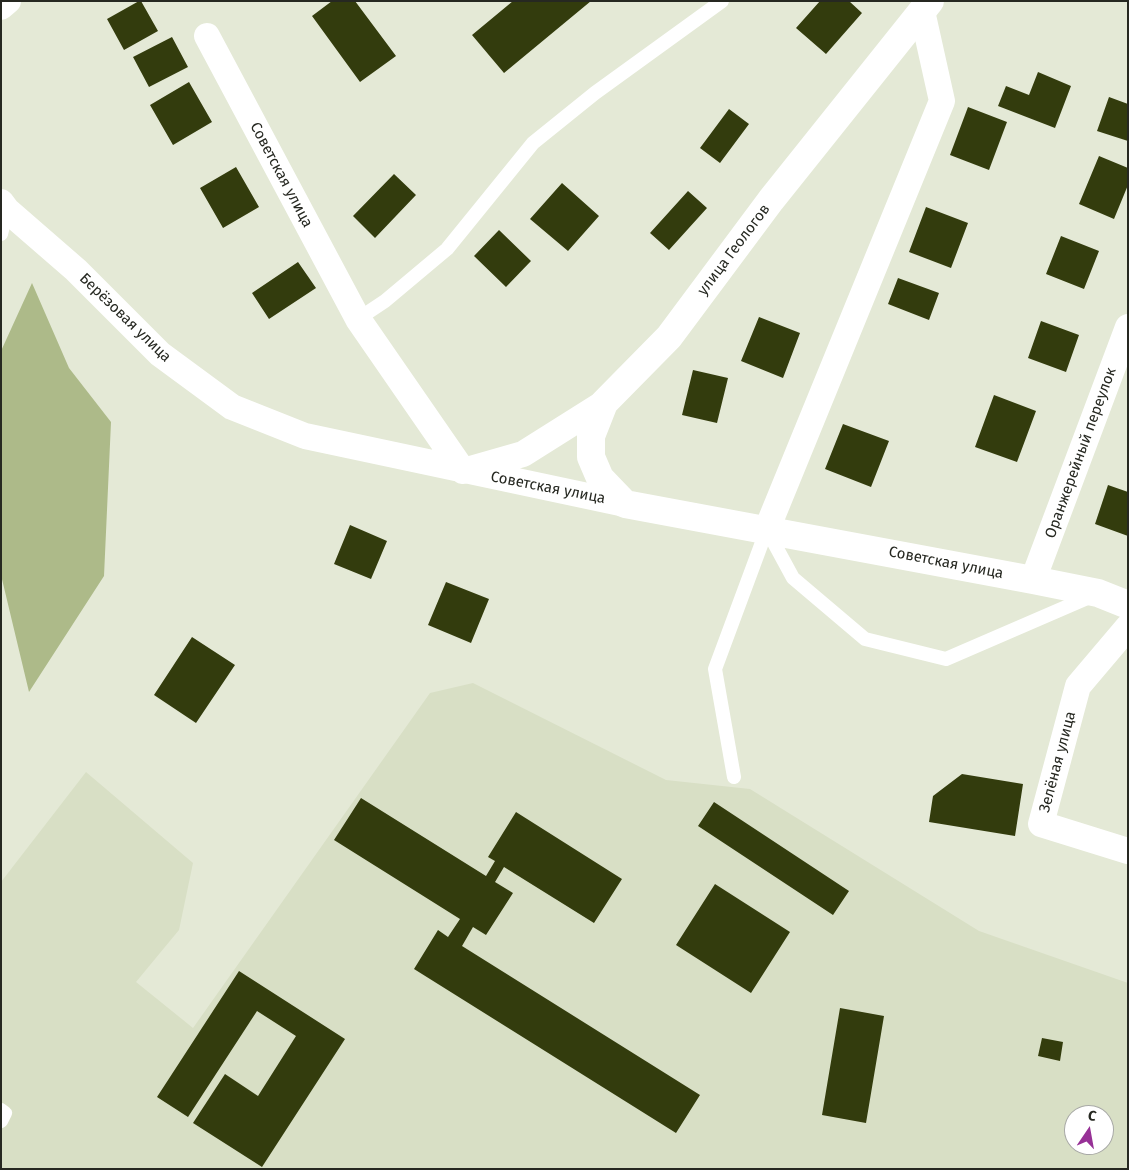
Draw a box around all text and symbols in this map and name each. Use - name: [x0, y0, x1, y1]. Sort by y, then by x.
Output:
- street label: Советская улица: [246, 119, 316, 231]
- street label: улица Геологов: [694, 201, 774, 299]
- street label: Берёзовая улица: [75, 270, 175, 366]
- street label: Оранжерейный переулок: [1042, 365, 1120, 541]
- street label: Советская улица: [489, 468, 607, 508]
- street label: Советская улица: [887, 543, 1005, 583]
- street label: Зелёная улица: [1036, 710, 1080, 814]
- north arrow: [1064, 1105, 1114, 1155]
- text: С: [1086, 1107, 1098, 1125]

